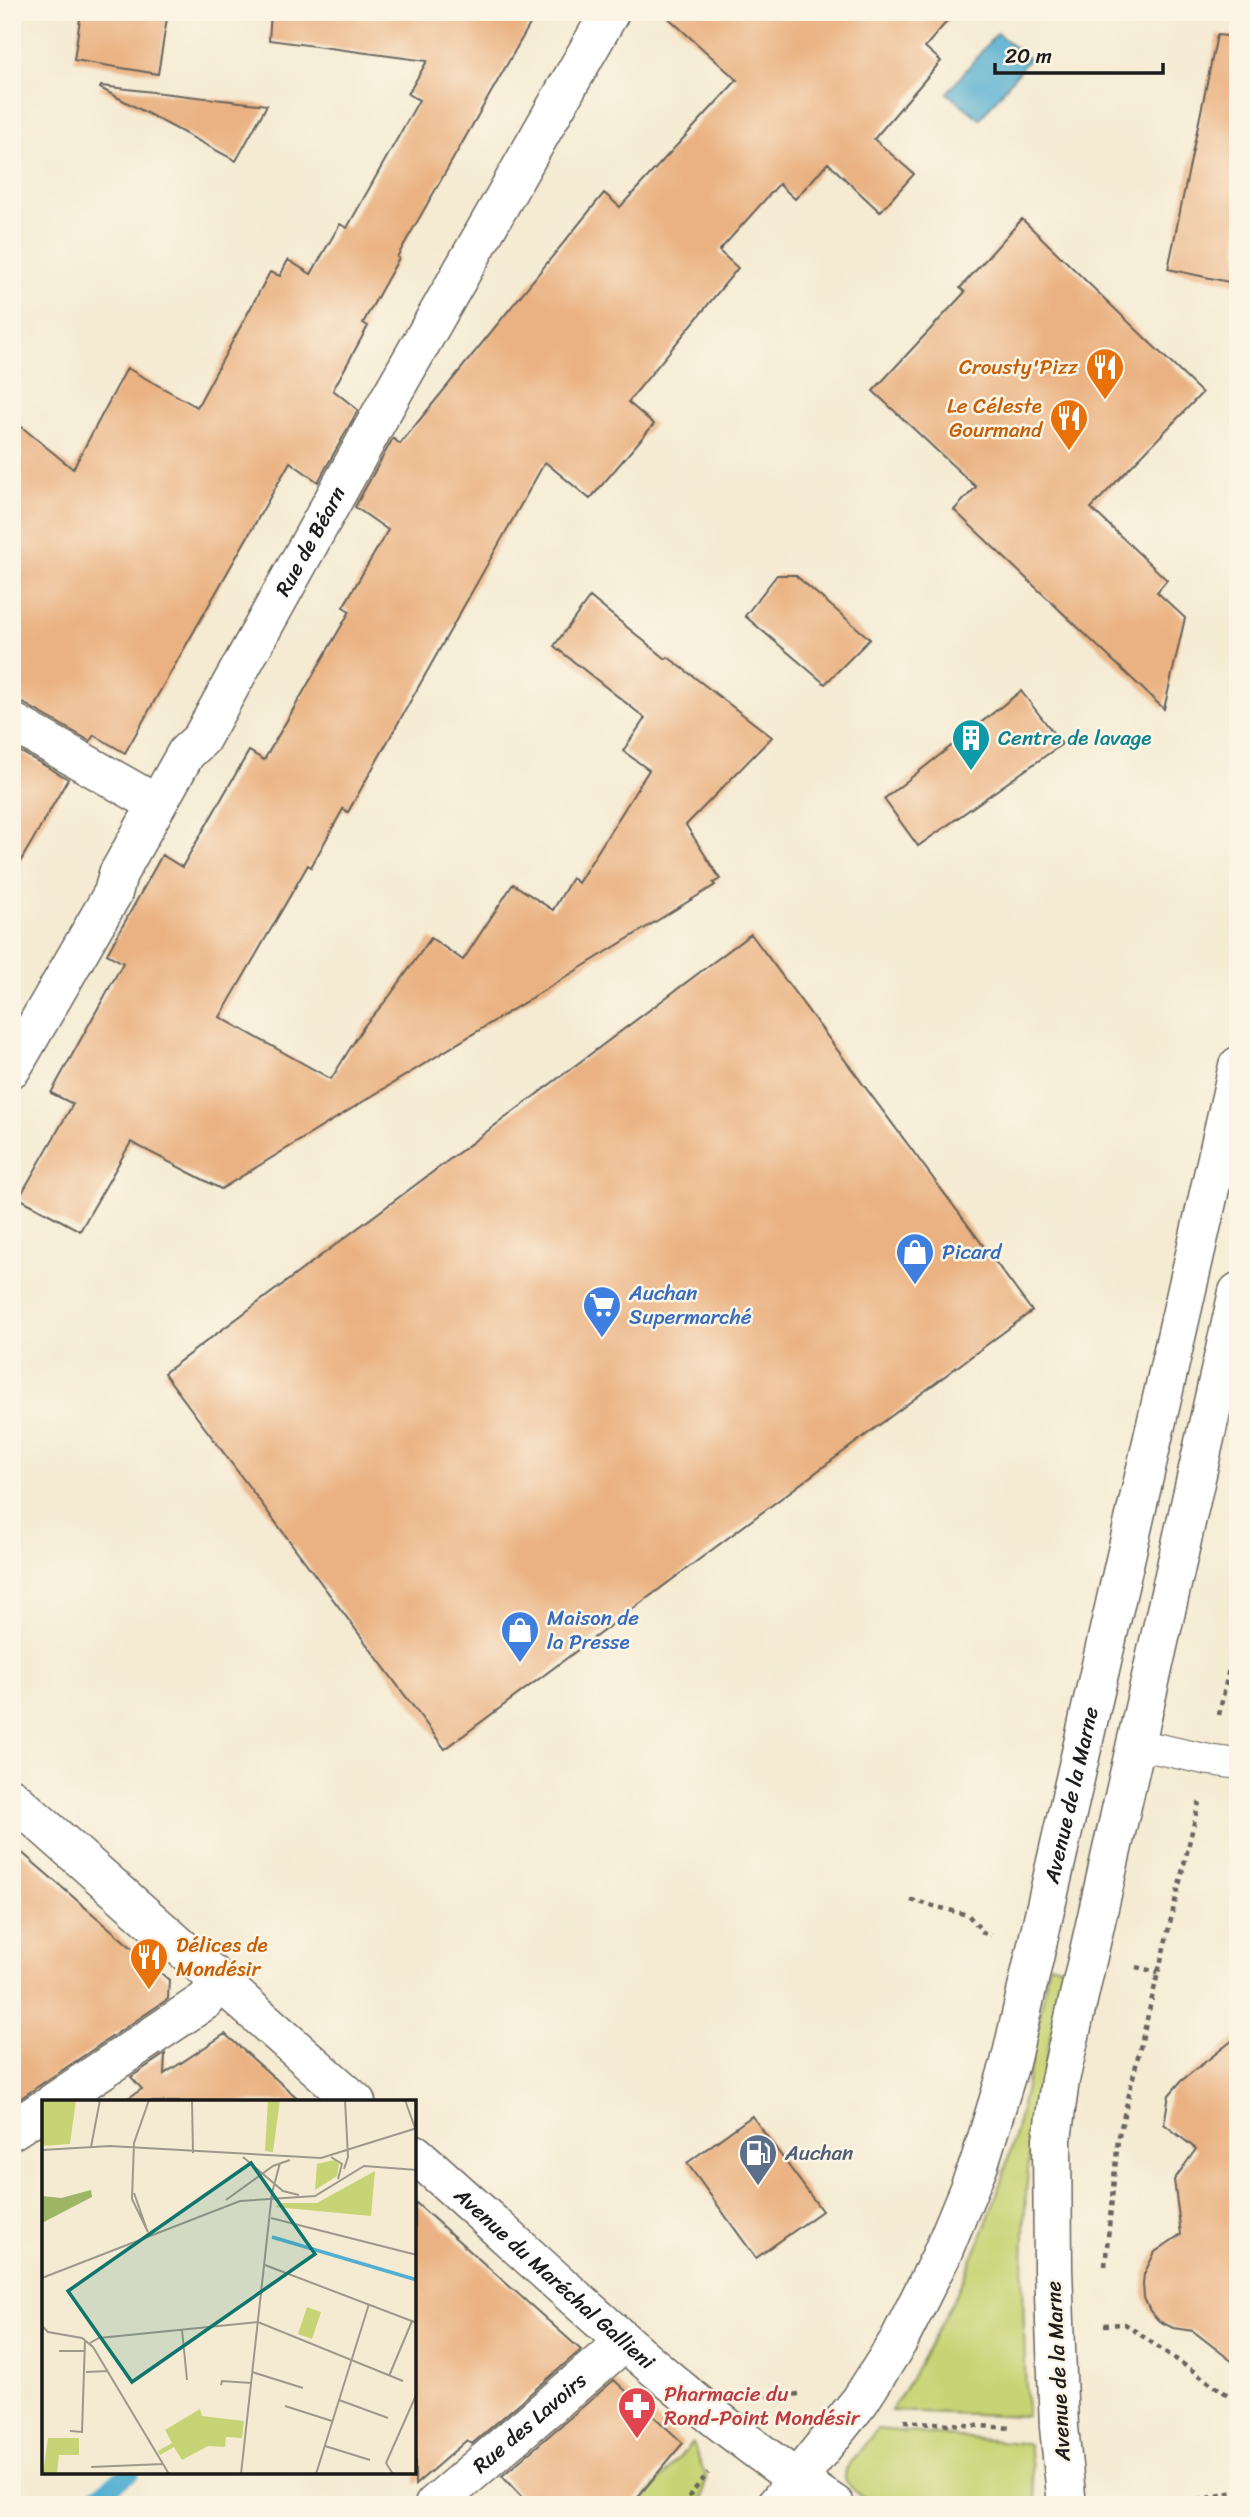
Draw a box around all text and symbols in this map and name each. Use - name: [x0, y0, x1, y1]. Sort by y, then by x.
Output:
- scale bar: [995, 32, 1162, 76]
- text: 20 m: [1005, 37, 1052, 75]
- restaurant icon: Crousty'Pizz: [1084, 346, 1126, 401]
- place label: Crousty'Pizz: [959, 348, 1078, 386]
- place label: Le Céleste Gourmand: [947, 387, 1044, 449]
- restaurant icon: Le Céleste Gourmand: [1048, 397, 1090, 452]
- street label: Rue de Béarn: [264, 479, 357, 604]
- building icon: Centre de lavage: [950, 717, 992, 772]
- place label: Centre de lavage: [998, 719, 1151, 757]
- shop icon: Picard: [894, 1231, 936, 1286]
- place label: Picard: [942, 1233, 1003, 1271]
- place label: Auchan Supermarché: [628, 1274, 752, 1336]
- supermarket icon: Auchan Supermarché: [581, 1284, 623, 1339]
- place label: Maison de la Presse: [547, 1599, 639, 1661]
- shop icon: Maison de la Presse: [499, 1609, 541, 1664]
- street label: Avenue de la Marne: [1032, 1703, 1110, 1888]
- place label: Délices de Mondésir: [176, 1926, 268, 1988]
- restaurant icon: Délices de Mondésir: [128, 1936, 170, 1991]
- inset map: [42, 2100, 416, 2475]
- fuel station icon: Auchan: [737, 2132, 779, 2187]
- place label: Auchan: [784, 2134, 853, 2172]
- street label: Avenue du Maréchal Gallieni: [444, 2177, 665, 2380]
- street label: Avenue de la Marne: [1034, 2280, 1082, 2463]
- street label: Rue des Lavoirs: [464, 2362, 596, 2483]
- place label: Pharmacie du Rond-Point Mondésir: [664, 2375, 861, 2437]
- pharmacy icon: Pharmacie du Rond-Point Mondésir: [616, 2385, 658, 2440]

